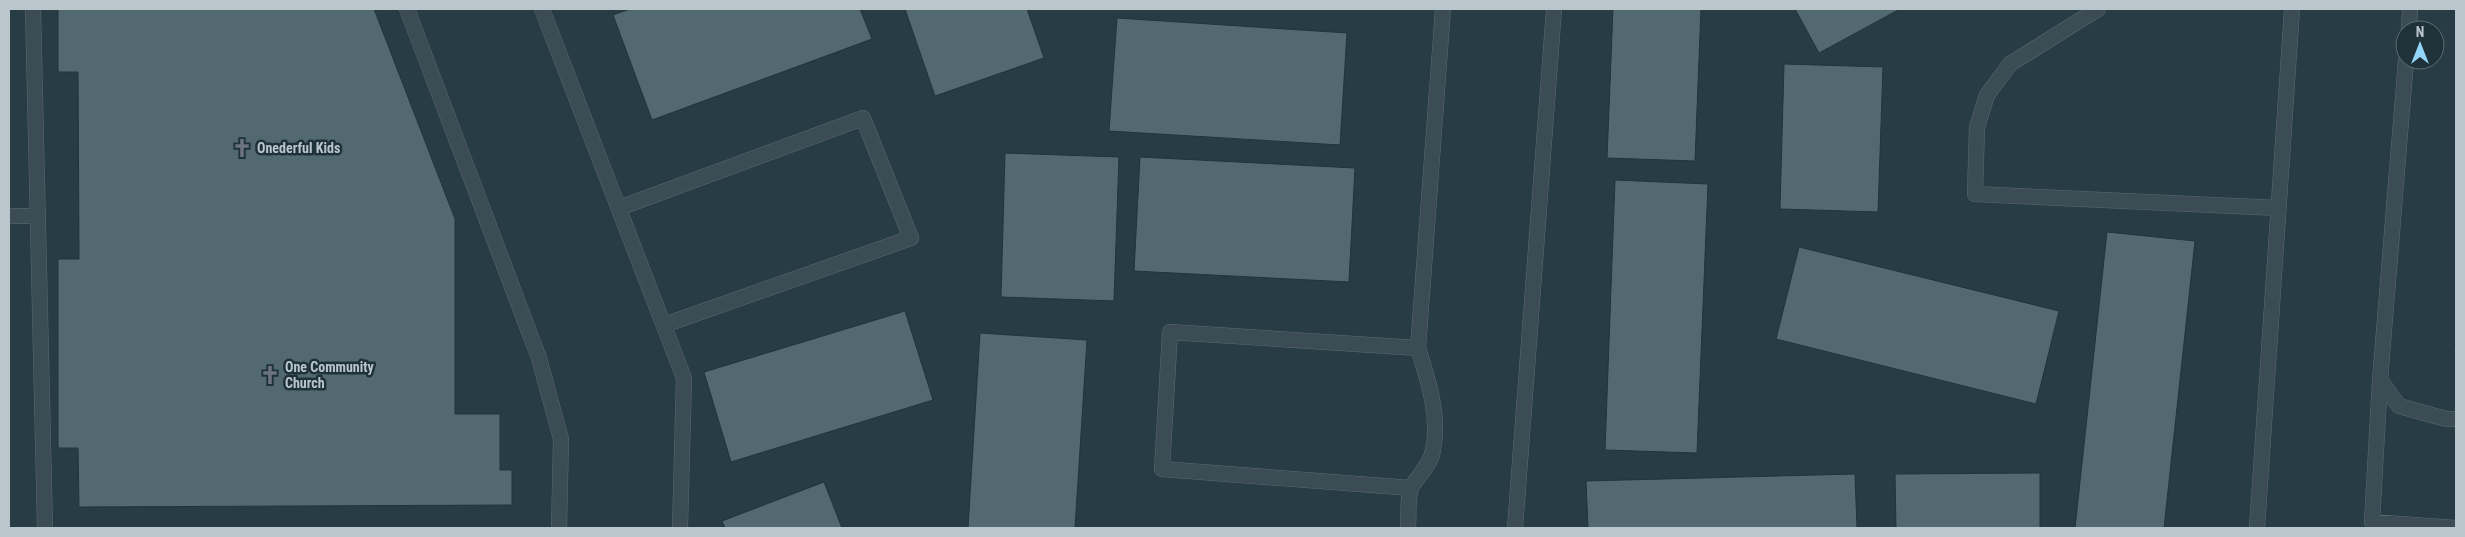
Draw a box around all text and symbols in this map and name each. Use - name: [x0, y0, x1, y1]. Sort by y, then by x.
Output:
- north arrow: [2395, 20, 2445, 70]
- text: N: [2416, 24, 2424, 40]
- church icon: Onederful Kids: [231, 137, 253, 159]
- place label: Onederful Kids: [257, 140, 340, 156]
- place label: One Community Church: [285, 359, 375, 391]
- church icon: One Community Church: [259, 364, 281, 386]

